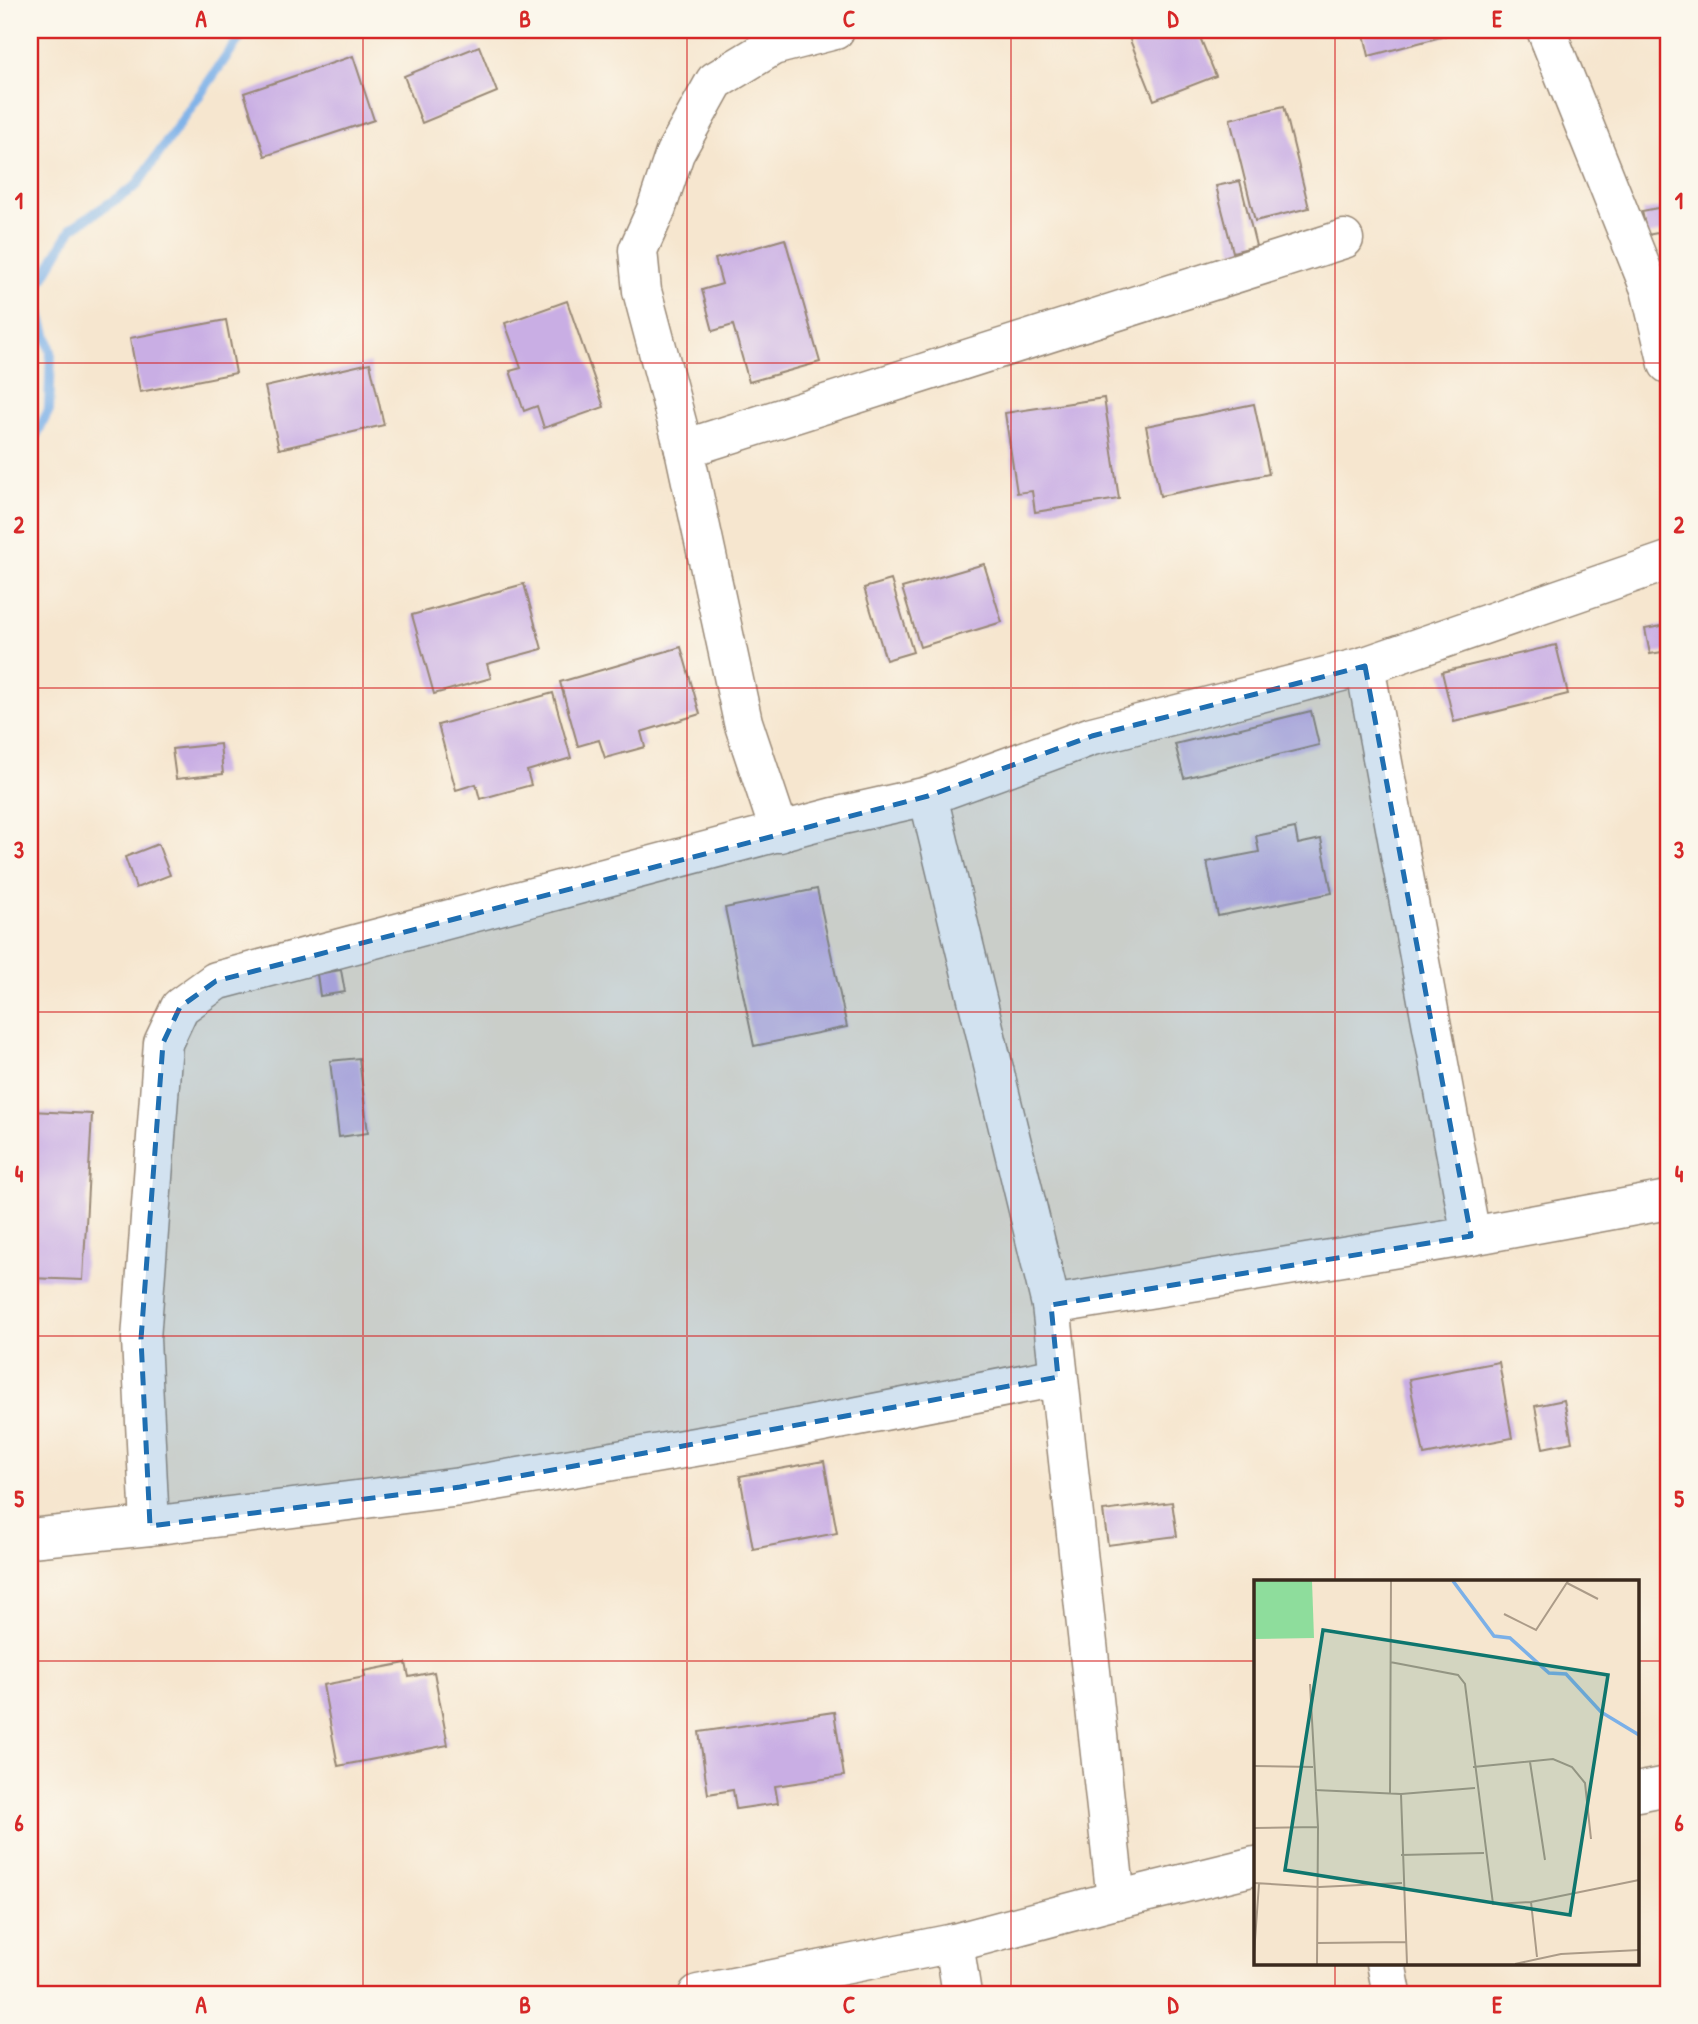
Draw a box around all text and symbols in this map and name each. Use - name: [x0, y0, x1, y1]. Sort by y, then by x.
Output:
- text: A: [195, 3, 207, 34]
- text: B: [519, 3, 531, 34]
- text: C: [843, 3, 855, 34]
- text: D: [1168, 3, 1180, 34]
- text: E: [1492, 3, 1503, 34]
- text: 1: [15, 185, 23, 216]
- text: 1: [1675, 185, 1683, 216]
- text: 2: [14, 509, 25, 540]
- text: 2: [1674, 509, 1685, 540]
- text: 3: [14, 834, 24, 865]
- text: 3: [1674, 834, 1684, 865]
- text: 4: [15, 1158, 24, 1189]
- text: 4: [1675, 1158, 1684, 1189]
- text: 5: [14, 1483, 24, 1514]
- text: 5: [1674, 1483, 1684, 1514]
- inset map: [1254, 1580, 1638, 1965]
- text: 6: [14, 1807, 24, 1838]
- text: 6: [1674, 1807, 1684, 1838]
- text: A: [195, 1989, 207, 2020]
- text: B: [519, 1989, 531, 2020]
- text: C: [843, 1989, 855, 2020]
- text: D: [1168, 1989, 1180, 2020]
- text: E: [1492, 1989, 1503, 2020]

